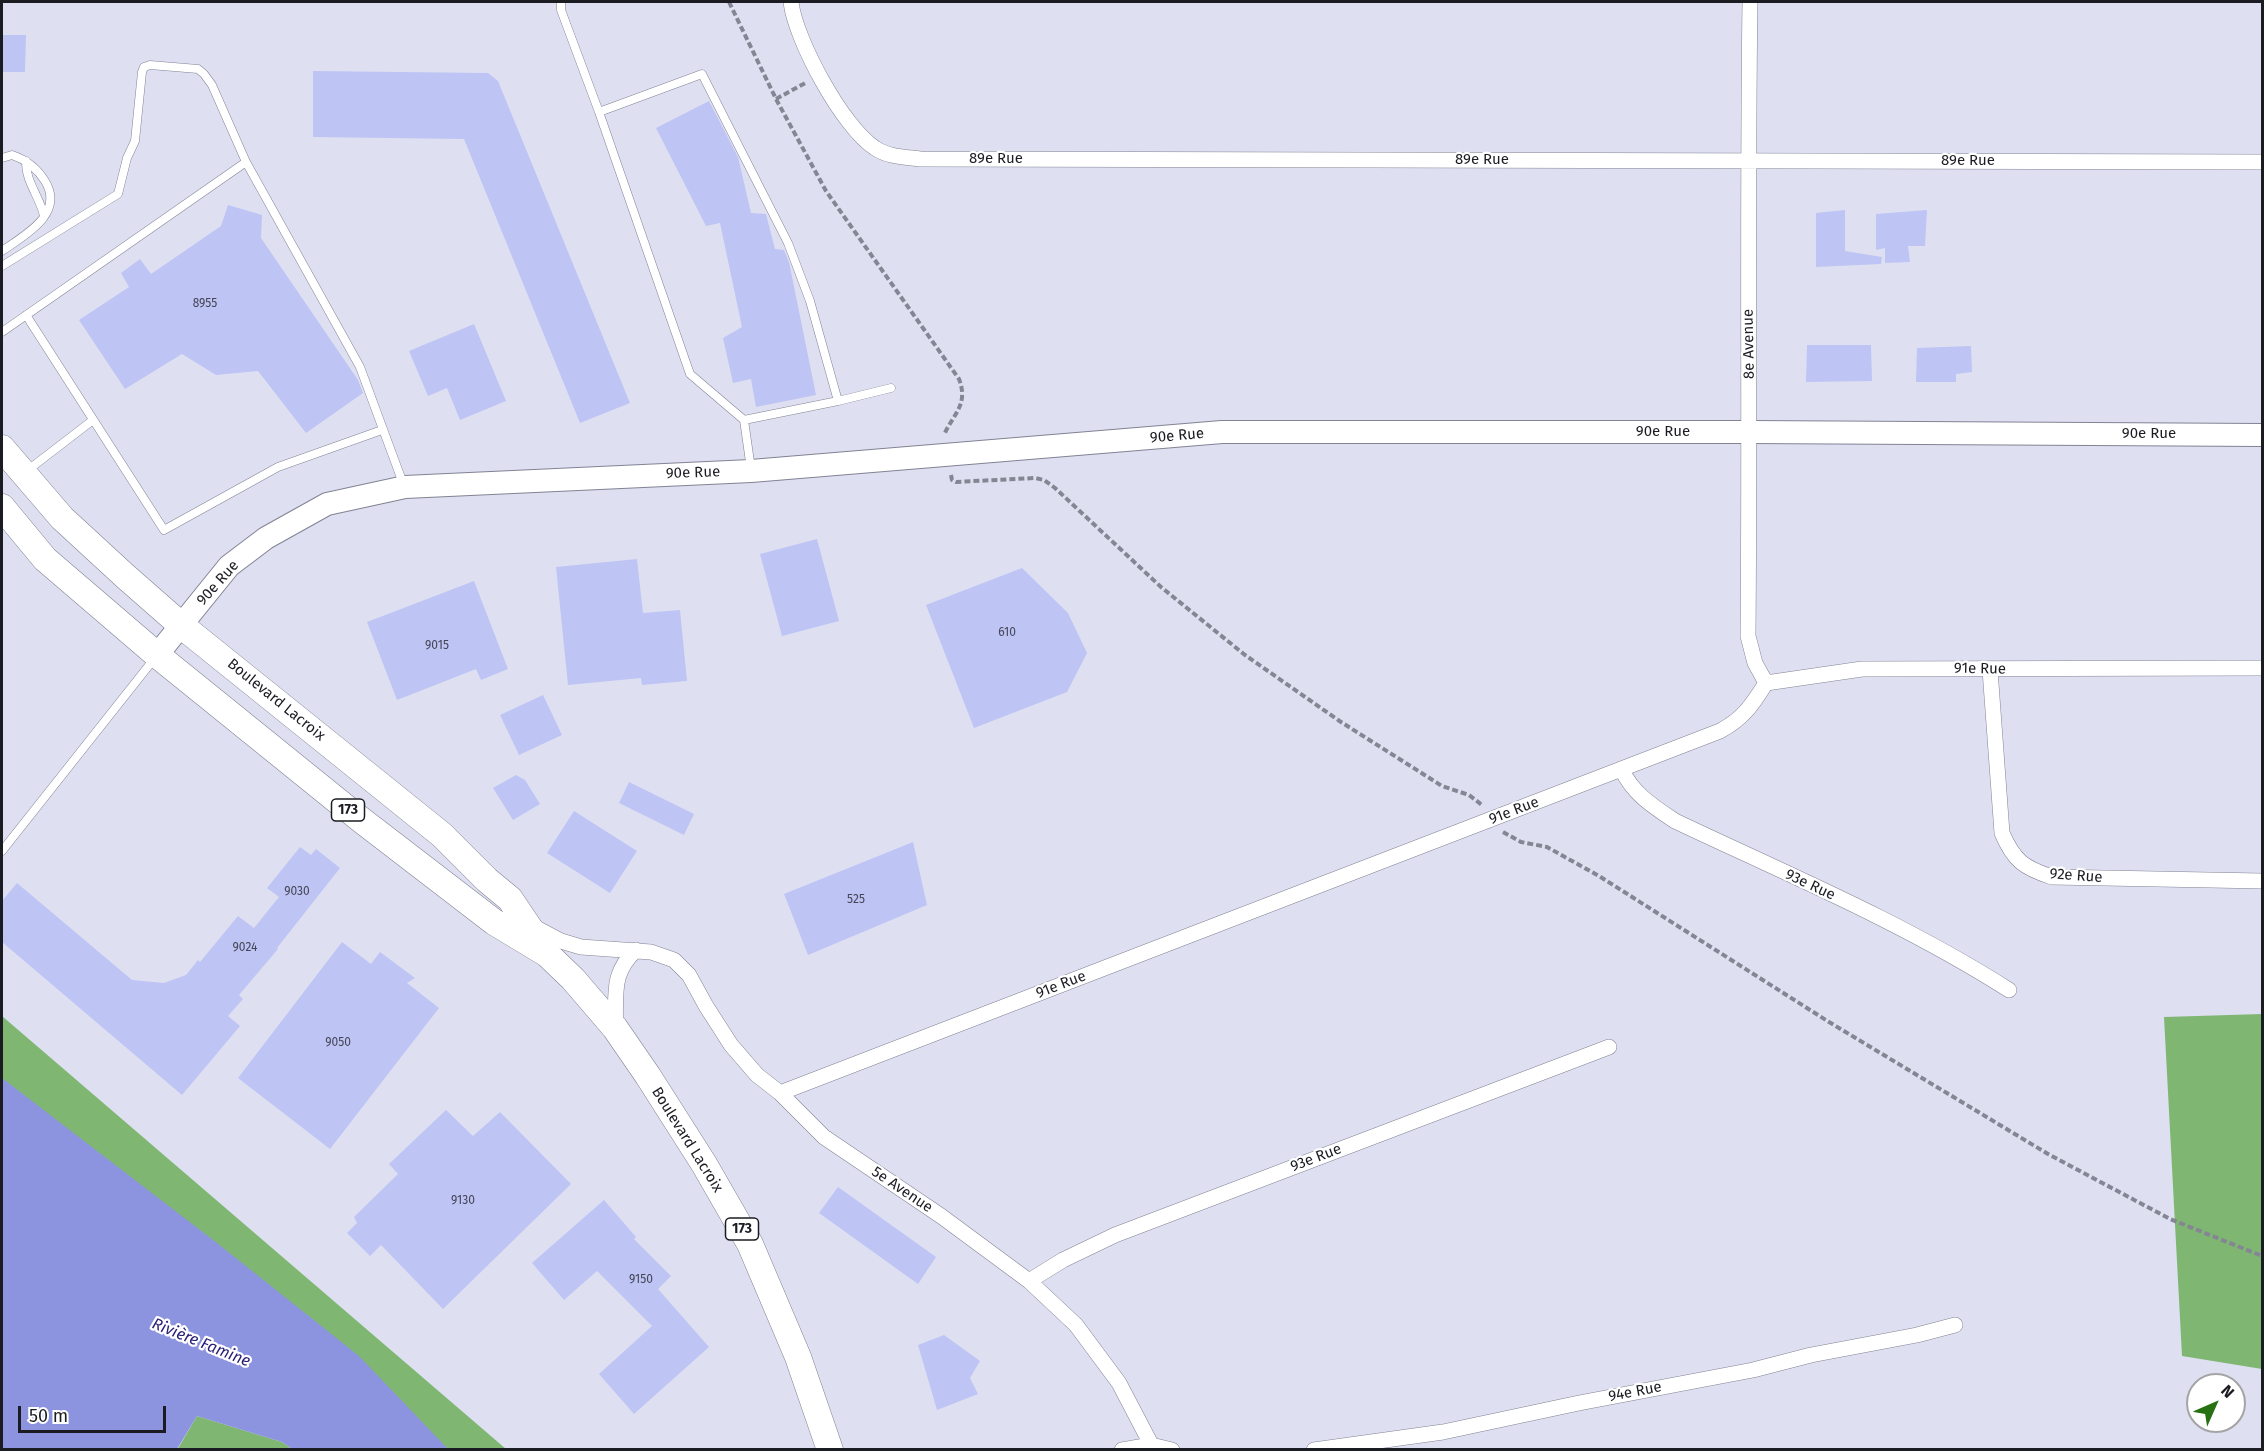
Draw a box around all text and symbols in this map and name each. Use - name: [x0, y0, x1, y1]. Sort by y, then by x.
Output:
- street label: 89e Rue: [969, 150, 1023, 168]
- street label: 89e Rue: [1455, 151, 1509, 169]
- street label: 89e Rue: [1941, 152, 1995, 170]
- house number: 8955: [193, 297, 217, 311]
- street label: 8e Avenue: [1739, 309, 1759, 379]
- street label: 90e Rue: [1636, 423, 1690, 441]
- street label: 90e Rue: [1149, 425, 1205, 447]
- street label: 90e Rue: [2122, 425, 2176, 443]
- street label: 90e Rue: [666, 463, 720, 483]
- street label: 90e Rue: [193, 557, 243, 609]
- house number: 610: [998, 626, 1016, 640]
- house number: 9015: [425, 639, 449, 653]
- street label: Boulevard Lacroix: [223, 655, 329, 745]
- street label: 91e Rue: [1954, 660, 2006, 678]
- street label: 91e Rue: [1486, 793, 1542, 829]
- road number: 173: [332, 799, 364, 821]
- street label: 92e Rue: [2049, 865, 2103, 887]
- street label: 93e Rue: [1782, 866, 1838, 904]
- house number: 9030: [284, 885, 310, 899]
- house number: 525: [847, 893, 865, 907]
- house number: 9024: [233, 941, 257, 955]
- street label: 91e Rue: [1033, 967, 1089, 1003]
- house number: 9050: [325, 1036, 351, 1050]
- street label: Boulevard Lacroix: [647, 1084, 727, 1196]
- street label: 93e Rue: [1288, 1140, 1344, 1176]
- street label: 5e Avenue: [868, 1163, 936, 1217]
- house number: 9130: [451, 1194, 475, 1208]
- road number: 173: [726, 1218, 758, 1240]
- house number: 9150: [629, 1273, 653, 1287]
- water label: Rivière Famine: [149, 1315, 253, 1371]
- north arrow: [2186, 1373, 2246, 1433]
- street label: 94e Rue: [1607, 1378, 1663, 1406]
- text: N: [2217, 1381, 2238, 1402]
- scale bar: [21, 1394, 170, 1432]
- text: 50 m: [29, 1405, 68, 1427]

